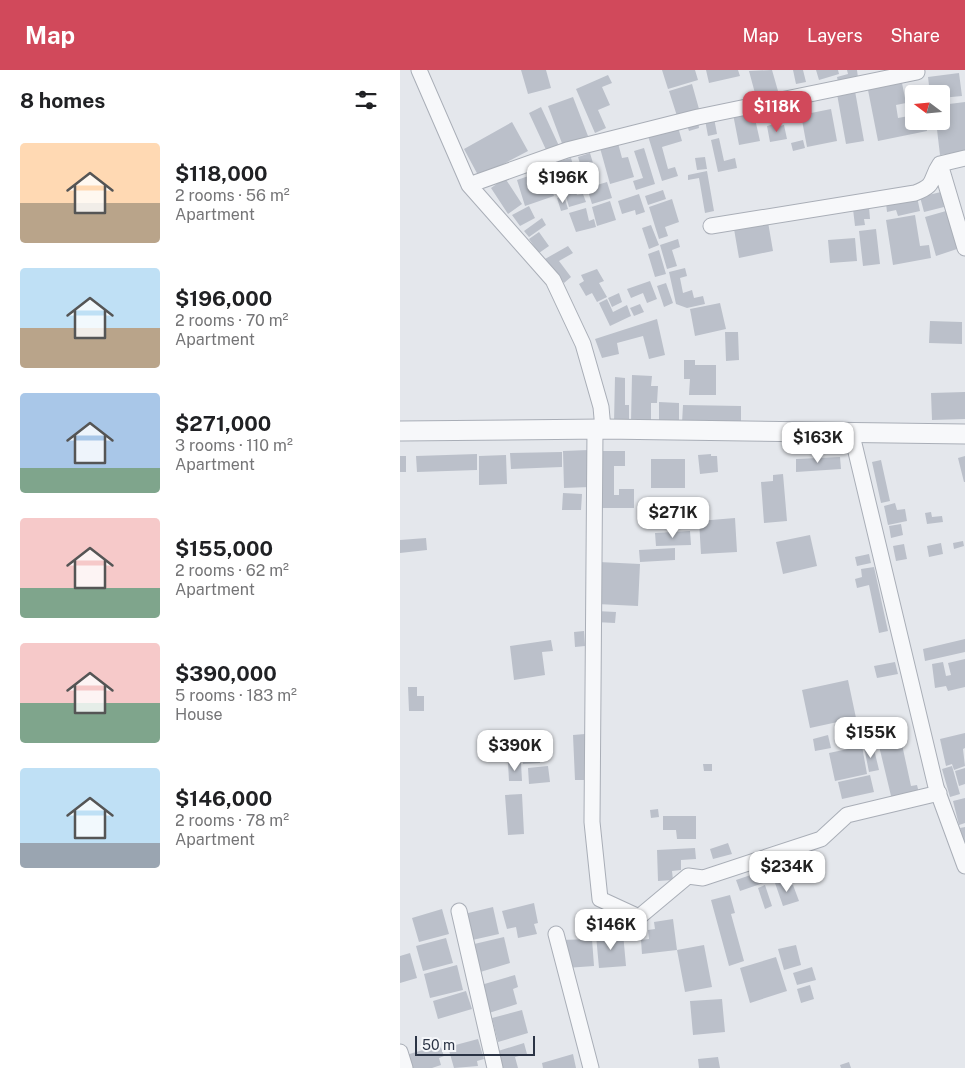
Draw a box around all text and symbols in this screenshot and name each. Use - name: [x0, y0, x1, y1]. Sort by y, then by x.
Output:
- text: Map: [25, 21, 75, 49]
- text: Map: [743, 25, 779, 46]
- text: Layers: [807, 25, 863, 46]
- text: Share: [891, 25, 940, 46]
- north arrow: [905, 85, 950, 130]
- map controls: [905, 85, 950, 130]
- icon: filters: [352, 86, 380, 114]
- text: 8 homes: [20, 88, 105, 113]
- pin: $118K: [742, 90, 812, 133]
- text: $118K: [754, 97, 800, 116]
- text: $118,000: [175, 161, 268, 186]
- pin: $196K: [528, 162, 598, 204]
- icon: home: [60, 163, 120, 223]
- text: $196K: [538, 168, 588, 187]
- text: 2 rooms · 56 m²: [175, 186, 290, 205]
- text: Apartment: [175, 205, 255, 224]
- text: $196,000: [175, 286, 272, 311]
- icon: home: [60, 288, 120, 348]
- text: 2 rooms · 70 m²: [175, 311, 288, 330]
- text: Apartment: [175, 330, 255, 349]
- text: $271,000: [175, 411, 271, 436]
- icon: home: [60, 413, 120, 473]
- pin: $163K: [783, 422, 853, 464]
- text: $163K: [793, 428, 843, 447]
- text: 3 rooms · 110 m²: [175, 436, 293, 455]
- text: Apartment: [175, 455, 255, 474]
- pin: $271K: [638, 496, 708, 539]
- text: $271K: [648, 503, 698, 522]
- text: $155,000: [175, 536, 273, 561]
- icon: home: [60, 538, 120, 598]
- text: 2 rooms · 62 m²: [175, 561, 289, 580]
- text: Apartment: [175, 580, 255, 599]
- text: $390,000: [175, 661, 277, 686]
- icon: home: [60, 663, 120, 723]
- text: 5 rooms · 183 m²: [175, 686, 297, 705]
- text: House: [175, 705, 223, 724]
- pin: $155K: [836, 716, 906, 759]
- text: $155K: [846, 723, 896, 742]
- pin: $390K: [480, 730, 550, 772]
- text: $390K: [488, 736, 542, 755]
- text: $146,000: [175, 786, 272, 811]
- icon: home: [60, 788, 120, 848]
- text: 2 rooms · 78 m²: [175, 811, 289, 830]
- text: Apartment: [175, 830, 255, 849]
- pin: $234K: [752, 850, 822, 893]
- text: $234K: [760, 857, 814, 876]
- pin: $146K: [576, 908, 646, 951]
- text: $146K: [586, 915, 636, 934]
- scale bar: [415, 1033, 535, 1056]
- text: 50 m: [422, 1037, 455, 1053]

